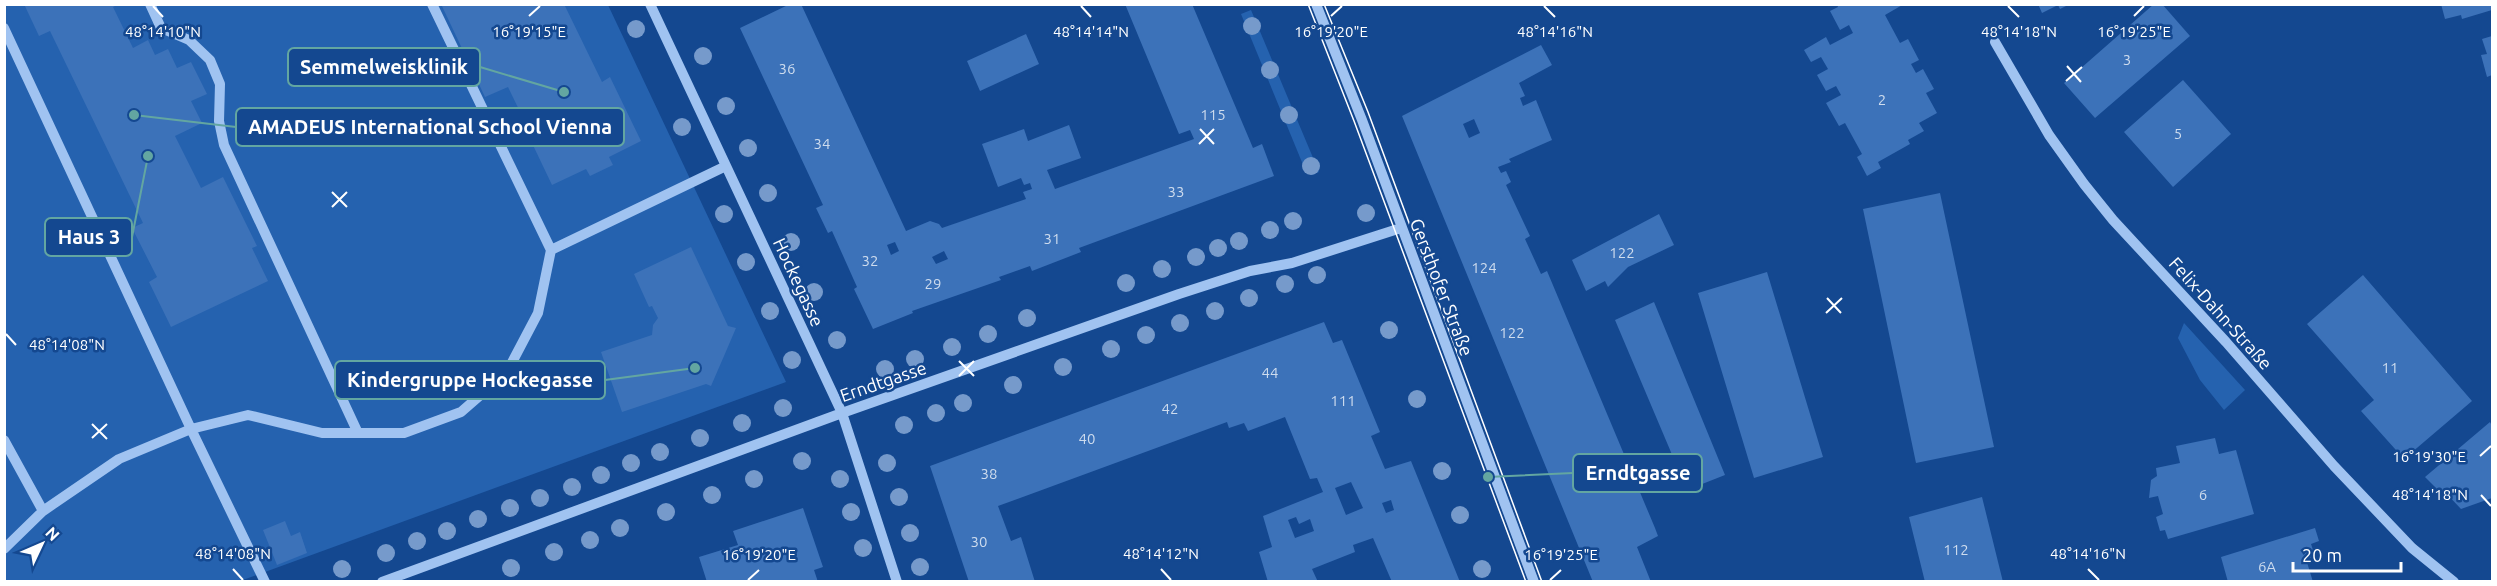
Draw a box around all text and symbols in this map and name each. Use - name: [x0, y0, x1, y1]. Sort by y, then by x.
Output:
- text: 48°14'10"N: [125, 23, 201, 40]
- text: 16°19'15"E: [492, 23, 566, 40]
- text: 48°14'14"N: [1053, 23, 1129, 40]
- text: 16°19'20"E: [1294, 23, 1368, 40]
- text: 48°14'16"N: [1517, 23, 1593, 40]
- text: 48°14'18"N: [1981, 23, 2057, 40]
- text: 16°19'25"E: [2097, 23, 2171, 40]
- callout: Semmelweisklinik: [288, 48, 480, 86]
- house number: 3: [2123, 51, 2131, 68]
- text: Semmelweisklinik: [300, 55, 468, 78]
- house number: 36: [779, 60, 795, 77]
- house number: 2: [1878, 91, 1886, 108]
- house number: 115: [1200, 106, 1226, 123]
- callout: AMADEUS International School Vienna: [236, 108, 624, 146]
- text: AMADEUS International School Vienna: [248, 115, 612, 138]
- house number: 5: [2174, 125, 2182, 142]
- house number: 34: [814, 135, 830, 152]
- house number: 33: [1168, 183, 1184, 200]
- street label: Gersthofer Straße: [1407, 216, 1477, 358]
- callout: Haus 3: [45, 218, 132, 256]
- text: Haus 3: [58, 225, 120, 248]
- house number: 31: [1044, 230, 1060, 247]
- street label: Hockegasse: [770, 235, 828, 329]
- house number: 122: [1609, 244, 1635, 261]
- house number: 32: [862, 252, 878, 269]
- street label: Felix-Dahn-Straße: [2165, 253, 2277, 373]
- house number: 124: [1471, 259, 1497, 276]
- house number: 29: [925, 275, 941, 292]
- house number: 122: [1499, 324, 1525, 341]
- text: 48°14'08"N: [29, 336, 105, 353]
- street label: Erndtgasse: [837, 357, 929, 405]
- house number: 11: [2382, 359, 2398, 376]
- callout: Kindergruppe Hockegasse: [335, 361, 605, 399]
- house number: 44: [1262, 364, 1278, 381]
- text: Kindergruppe Hockegasse: [347, 368, 593, 391]
- house number: 111: [1330, 392, 1356, 409]
- house number: 42: [1162, 400, 1178, 417]
- house number: 40: [1079, 430, 1095, 447]
- text: 16°19'30"E: [2392, 448, 2466, 465]
- callout: Erndtgasse: [1573, 454, 1702, 492]
- text: Erndtgasse: [1585, 461, 1691, 484]
- house number: 38: [981, 465, 997, 482]
- house number: 6: [2199, 486, 2207, 503]
- text: 48°14'18"N: [2392, 486, 2468, 503]
- north arrow: [12, 514, 72, 574]
- text: N: [42, 523, 63, 544]
- house number: 30: [971, 533, 987, 550]
- scale bar: [2293, 535, 2401, 573]
- house number: 112: [1943, 541, 1969, 558]
- text: 48°14'08"N: [195, 545, 271, 562]
- text: 48°14'12"N: [1123, 545, 1199, 562]
- text: 48°14'16"N: [2050, 545, 2126, 562]
- text: 20 m: [2302, 545, 2342, 565]
- text: 16°19'20"E: [722, 546, 796, 563]
- text: 16°19'25"E: [1524, 546, 1598, 563]
- house number: 6A: [2258, 558, 2276, 575]

